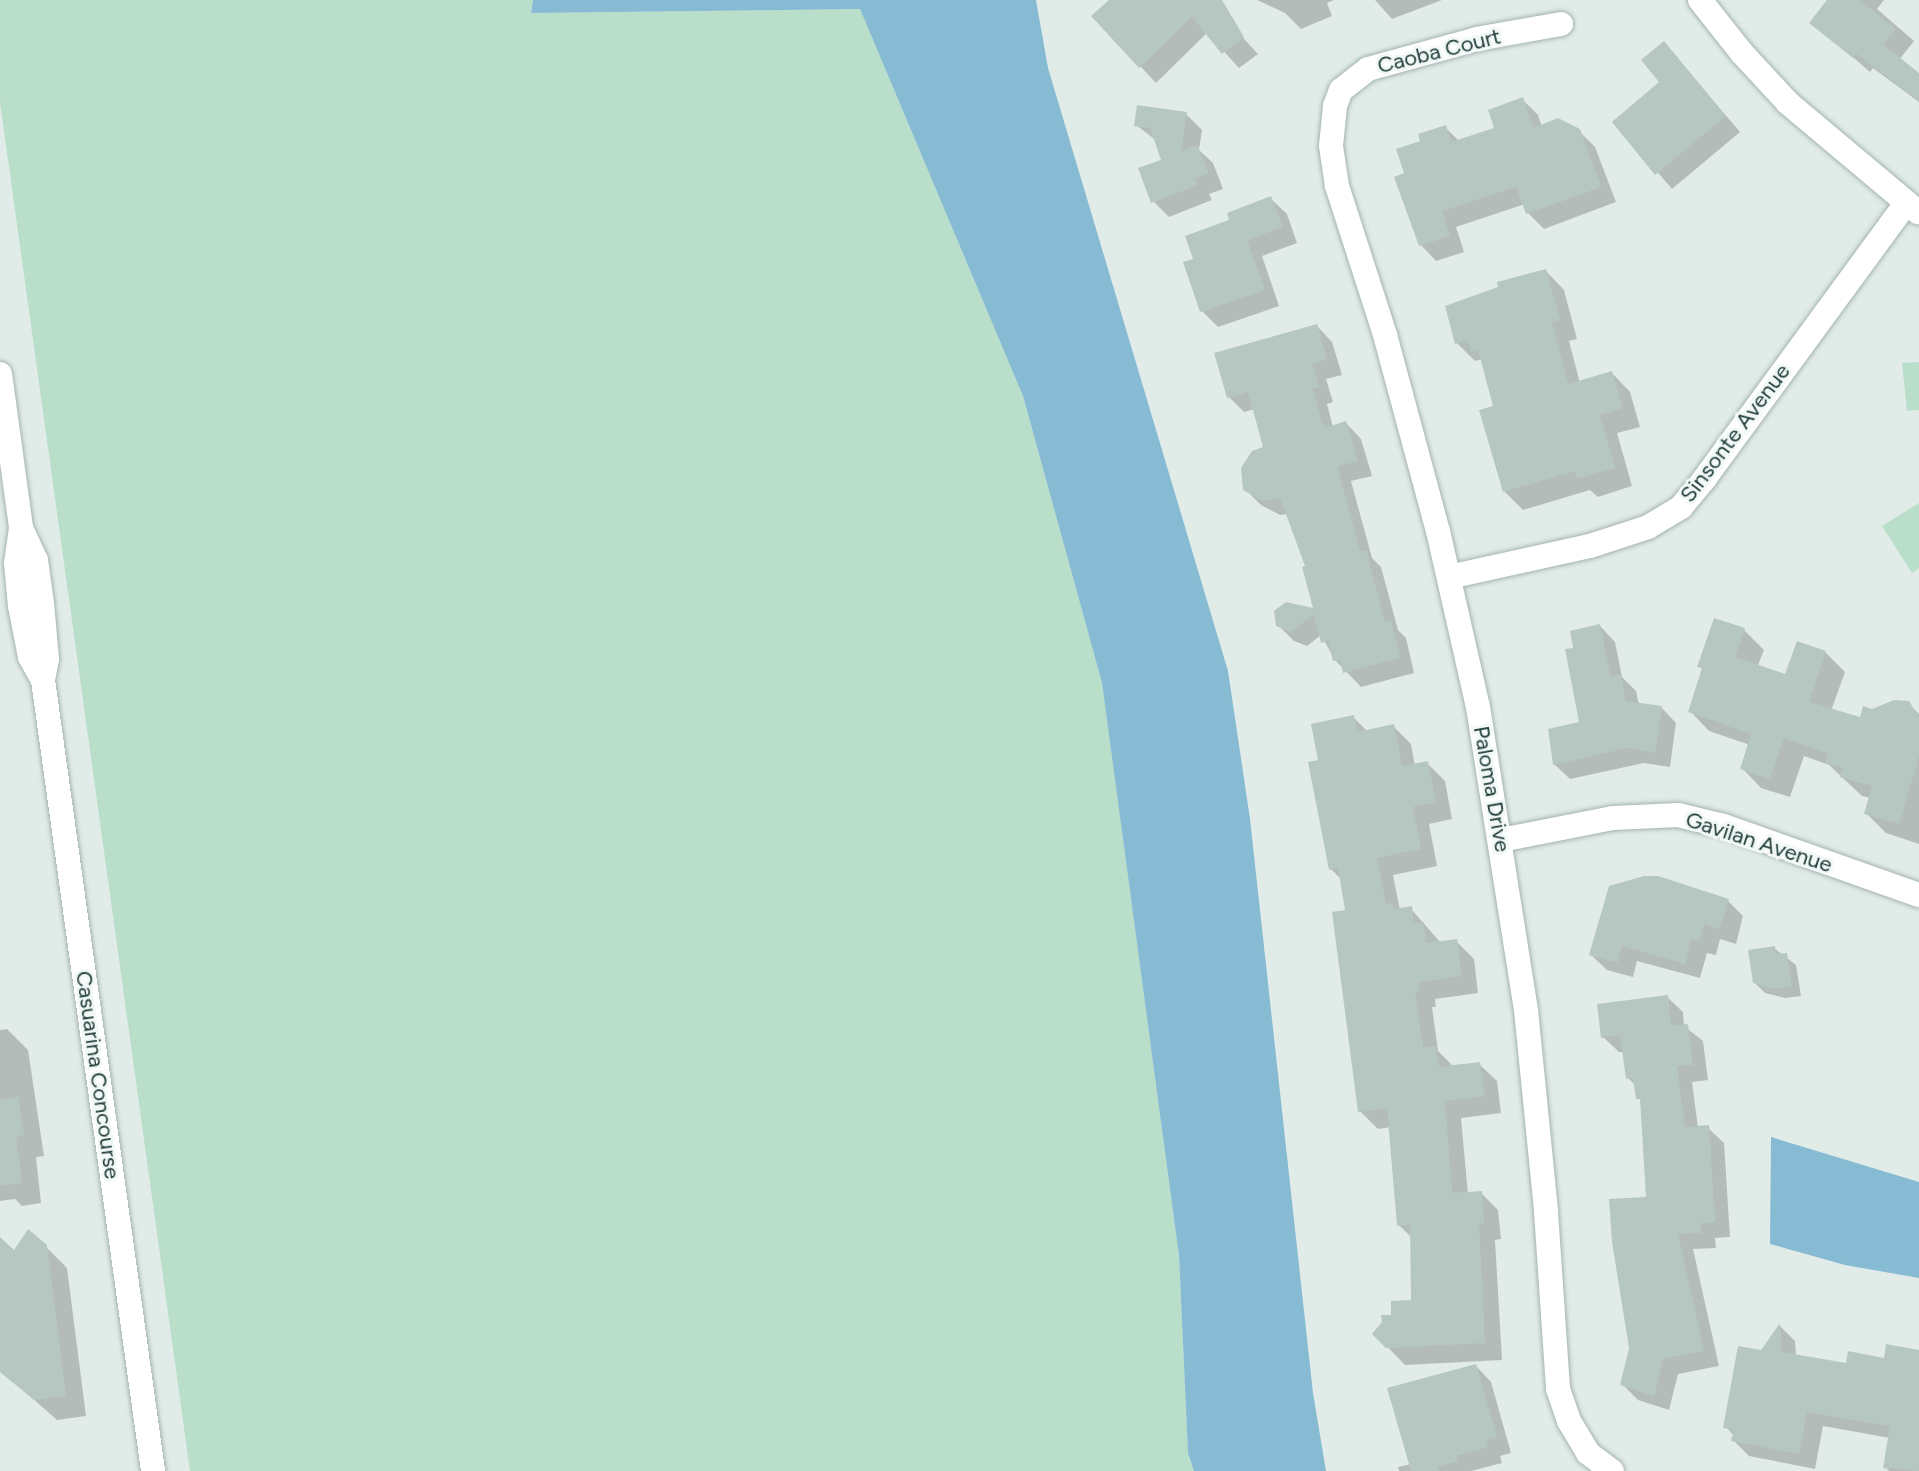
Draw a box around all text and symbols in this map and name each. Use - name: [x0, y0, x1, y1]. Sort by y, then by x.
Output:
- street label: Caoba Court: [1375, 23, 1503, 79]
- street label: Sinsonte Avenue: [1674, 359, 1796, 507]
- street label: Paloma Drive: [1468, 724, 1516, 854]
- street label: Gavilan Avenue: [1682, 806, 1836, 878]
- street label: Casuarina Concourse: [70, 969, 126, 1181]

